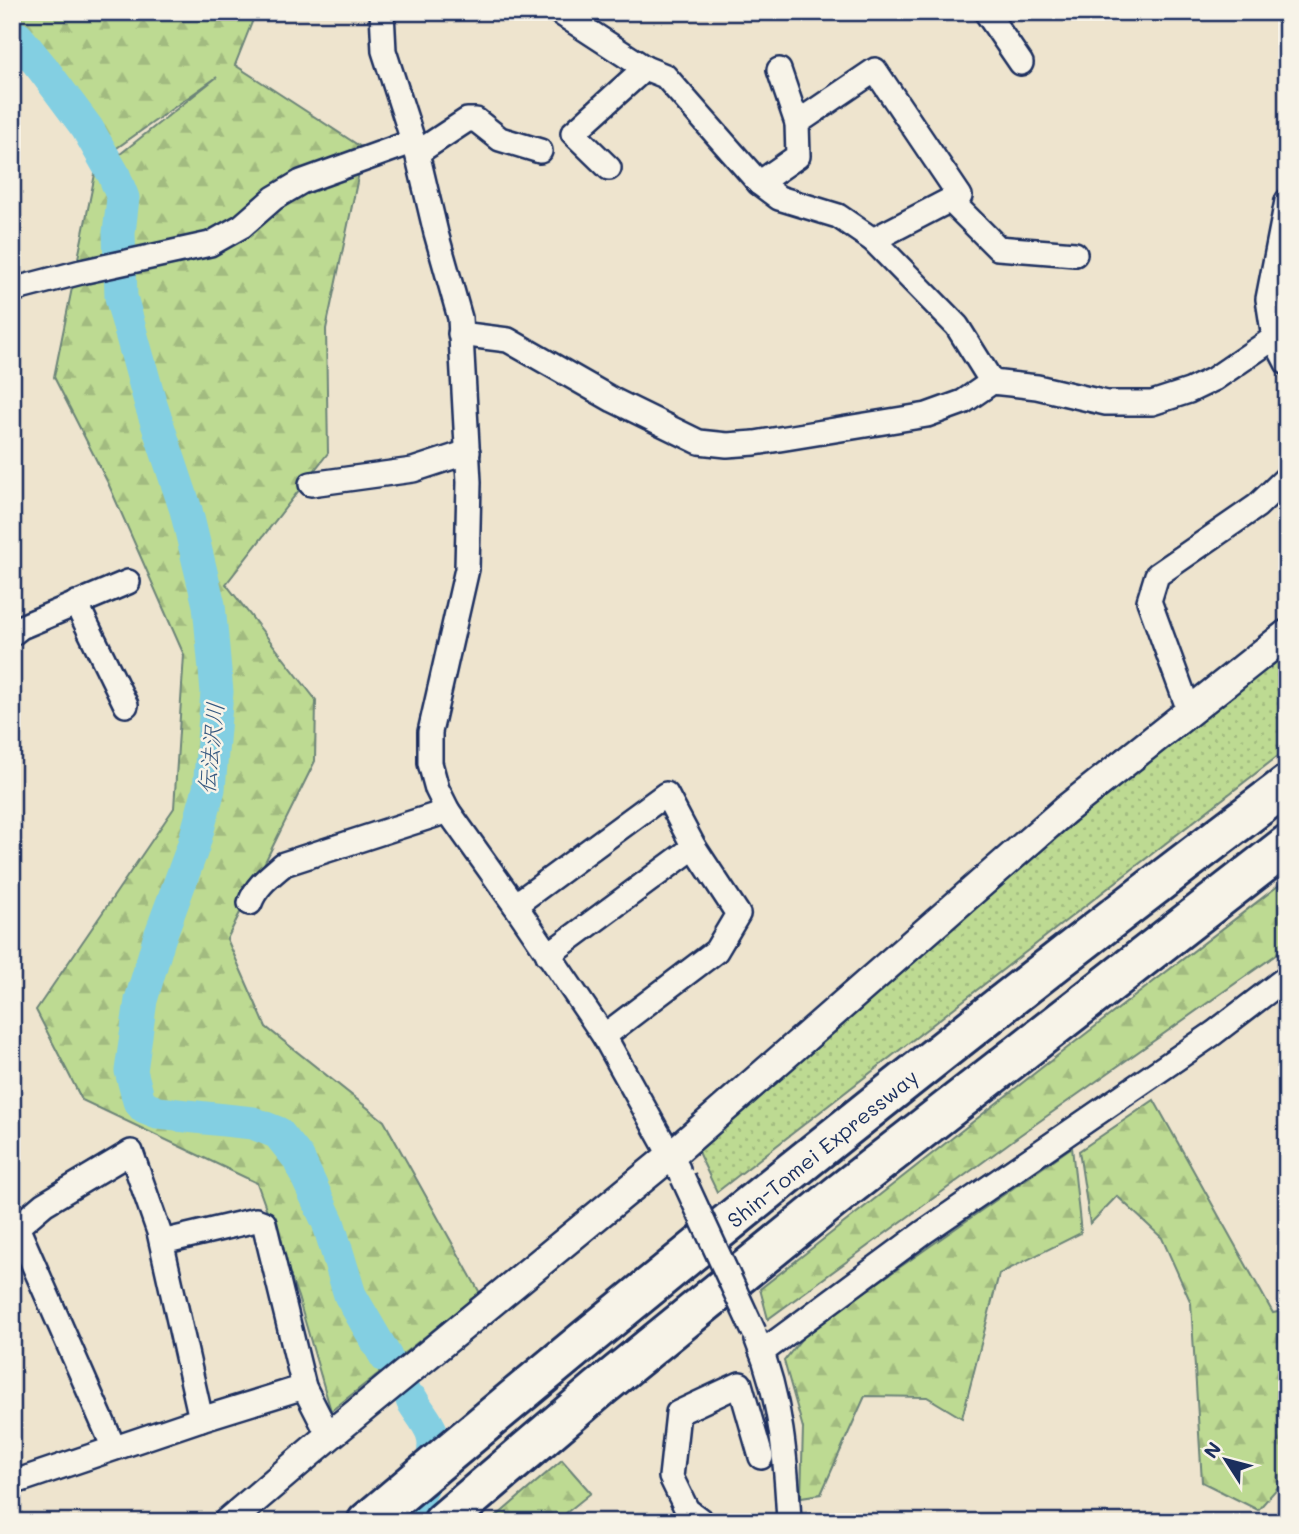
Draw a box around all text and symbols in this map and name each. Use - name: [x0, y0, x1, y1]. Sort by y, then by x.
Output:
- water label: 伝法沢川: [190, 701, 230, 795]
- street label: Shin-Tomei Expressway: [721, 1063, 923, 1233]
- north arrow: [1190, 1426, 1260, 1496]
- text: N: [1197, 1437, 1226, 1463]

